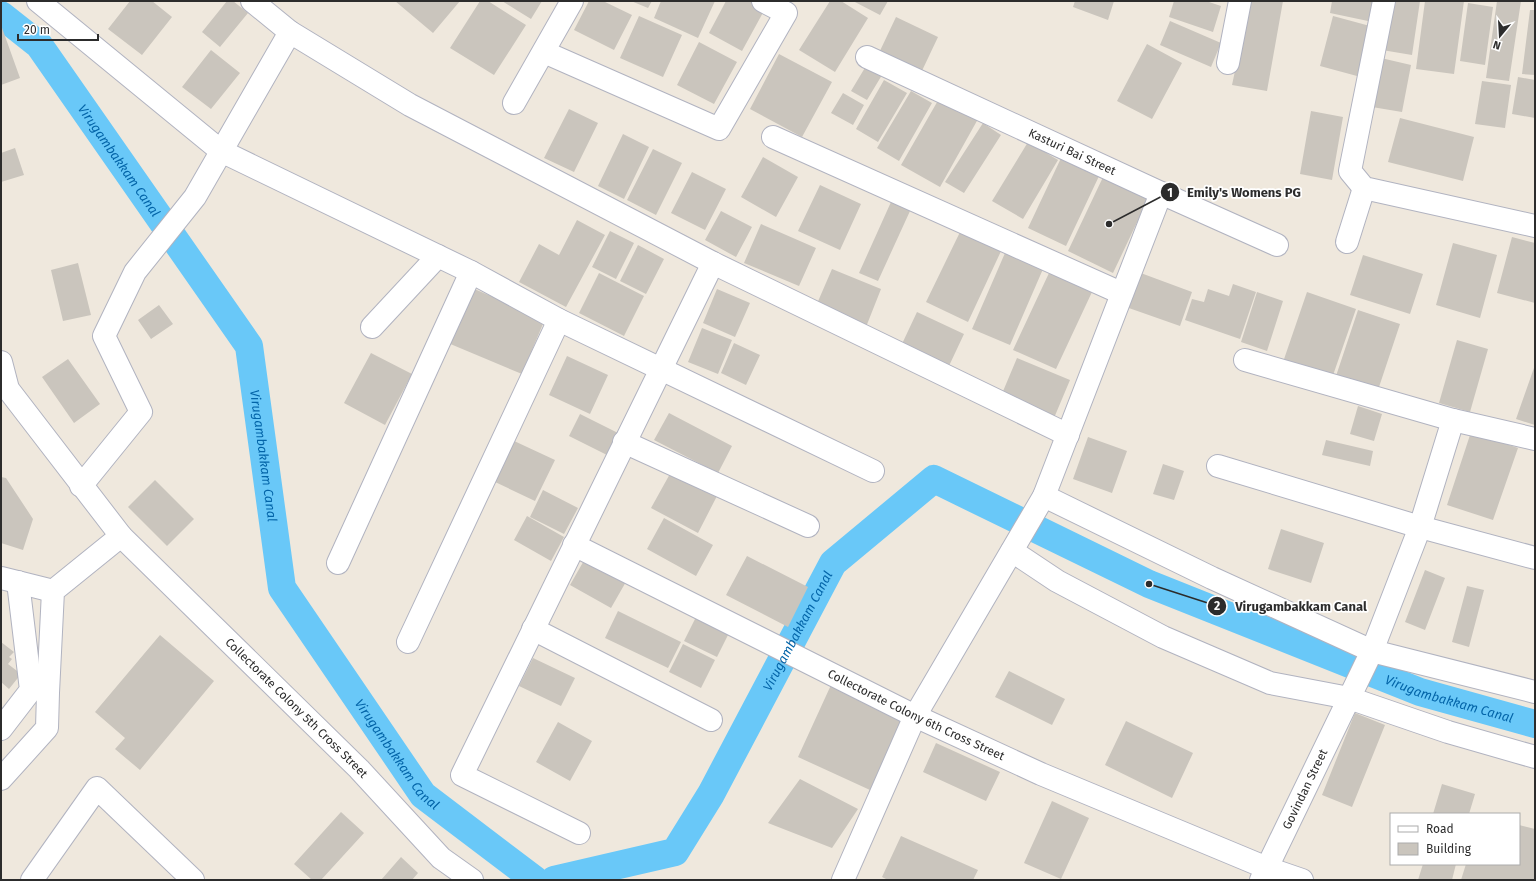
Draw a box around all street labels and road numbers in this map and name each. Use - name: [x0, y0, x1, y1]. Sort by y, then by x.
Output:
- street label: Kasturi Bai Street: [1026, 126, 1119, 178]
- street label: Collectorate Colony 5th Cross Street: [222, 635, 371, 781]
- street label: Collectorate Colony 6th Cross Street: [825, 666, 1007, 763]
- street label: Govindan Street: [1280, 746, 1331, 832]

